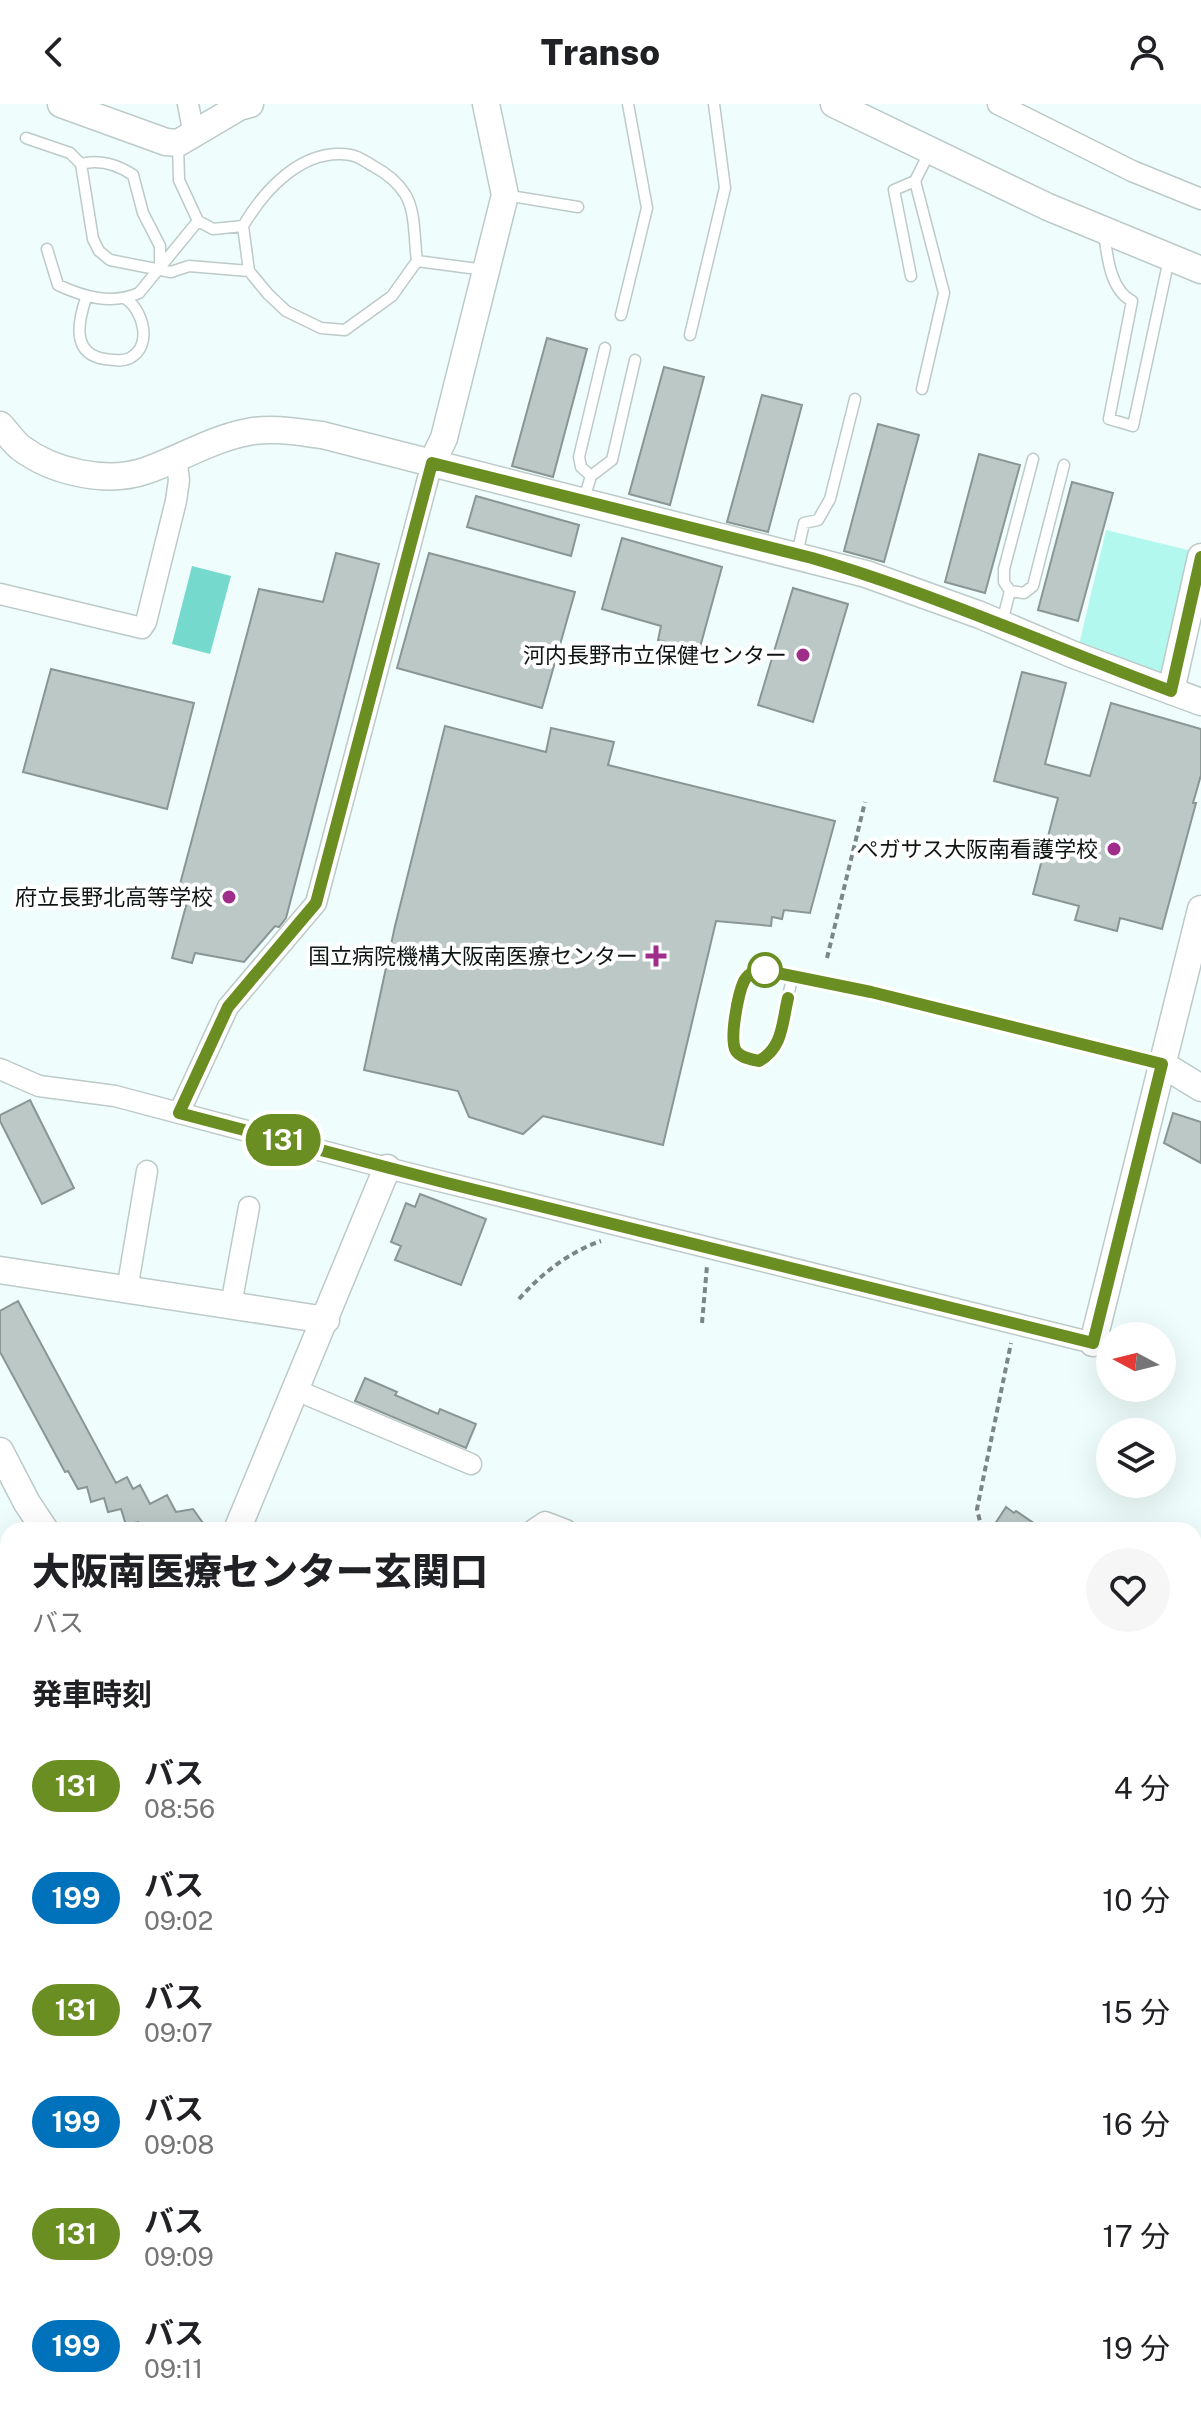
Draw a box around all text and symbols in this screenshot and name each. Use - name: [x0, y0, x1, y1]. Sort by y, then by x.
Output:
- icon: back: [32, 30, 76, 74]
- icon: person: [1125, 30, 1169, 74]
- text: Transo: [541, 31, 660, 73]
- place label: 河内長野市立保健センター: [523, 642, 787, 668]
- marker: 河内長野市立保健センター: [794, 646, 812, 664]
- place label: ぺガサス大阪南看護学校: [856, 836, 1098, 862]
- marker: ぺガサス大阪南看護学校: [1105, 840, 1123, 858]
- place label: 府立長野北高等学校: [15, 884, 213, 910]
- marker: 府立長野北高等学校: [220, 888, 238, 906]
- place label: 国立病院機構大阪南医療センター: [308, 943, 638, 969]
- marker: 国立病院機構大阪南医療センター: [645, 945, 667, 967]
- unlabelled marker: [748, 953, 782, 987]
- line badge: 131: [237, 1114, 329, 1166]
- text: 131: [262, 1123, 304, 1156]
- north arrow: [1096, 1322, 1176, 1402]
- map controls: [1096, 1322, 1176, 1498]
- button: layers: [1096, 1418, 1176, 1498]
- button: heart: [1086, 1548, 1170, 1632]
- text: 大阪南医療センター玄関口: [32, 1549, 488, 1594]
- text: バス: [32, 1607, 84, 1638]
- text: 発車時刻: [32, 1676, 152, 1712]
- text: バス: [144, 1755, 204, 1791]
- text: 131: [55, 1769, 97, 1802]
- text: 4 分: [1114, 1770, 1170, 1806]
- text: 08:56: [144, 1793, 215, 1824]
- text: バス: [144, 1867, 204, 1903]
- text: 199: [52, 1881, 100, 1914]
- text: 10 分: [1102, 1882, 1170, 1918]
- text: 09:02: [144, 1905, 213, 1936]
- text: バス: [144, 1979, 204, 2015]
- text: 131: [55, 1993, 97, 2026]
- text: 15 分: [1101, 1994, 1170, 2030]
- text: 09:07: [144, 2017, 213, 2048]
- text: バス: [144, 2091, 204, 2127]
- text: 199: [52, 2105, 100, 2138]
- text: 16 分: [1102, 2106, 1170, 2142]
- text: 09:08: [144, 2129, 214, 2160]
- text: バス: [144, 2203, 204, 2239]
- text: 131: [55, 2217, 97, 2250]
- text: 17 分: [1102, 2218, 1170, 2254]
- text: 09:09: [144, 2241, 214, 2272]
- text: バス: [144, 2315, 204, 2351]
- text: 199: [52, 2329, 100, 2362]
- text: 19 分: [1102, 2330, 1170, 2366]
- text: 09:11: [144, 2353, 203, 2384]

